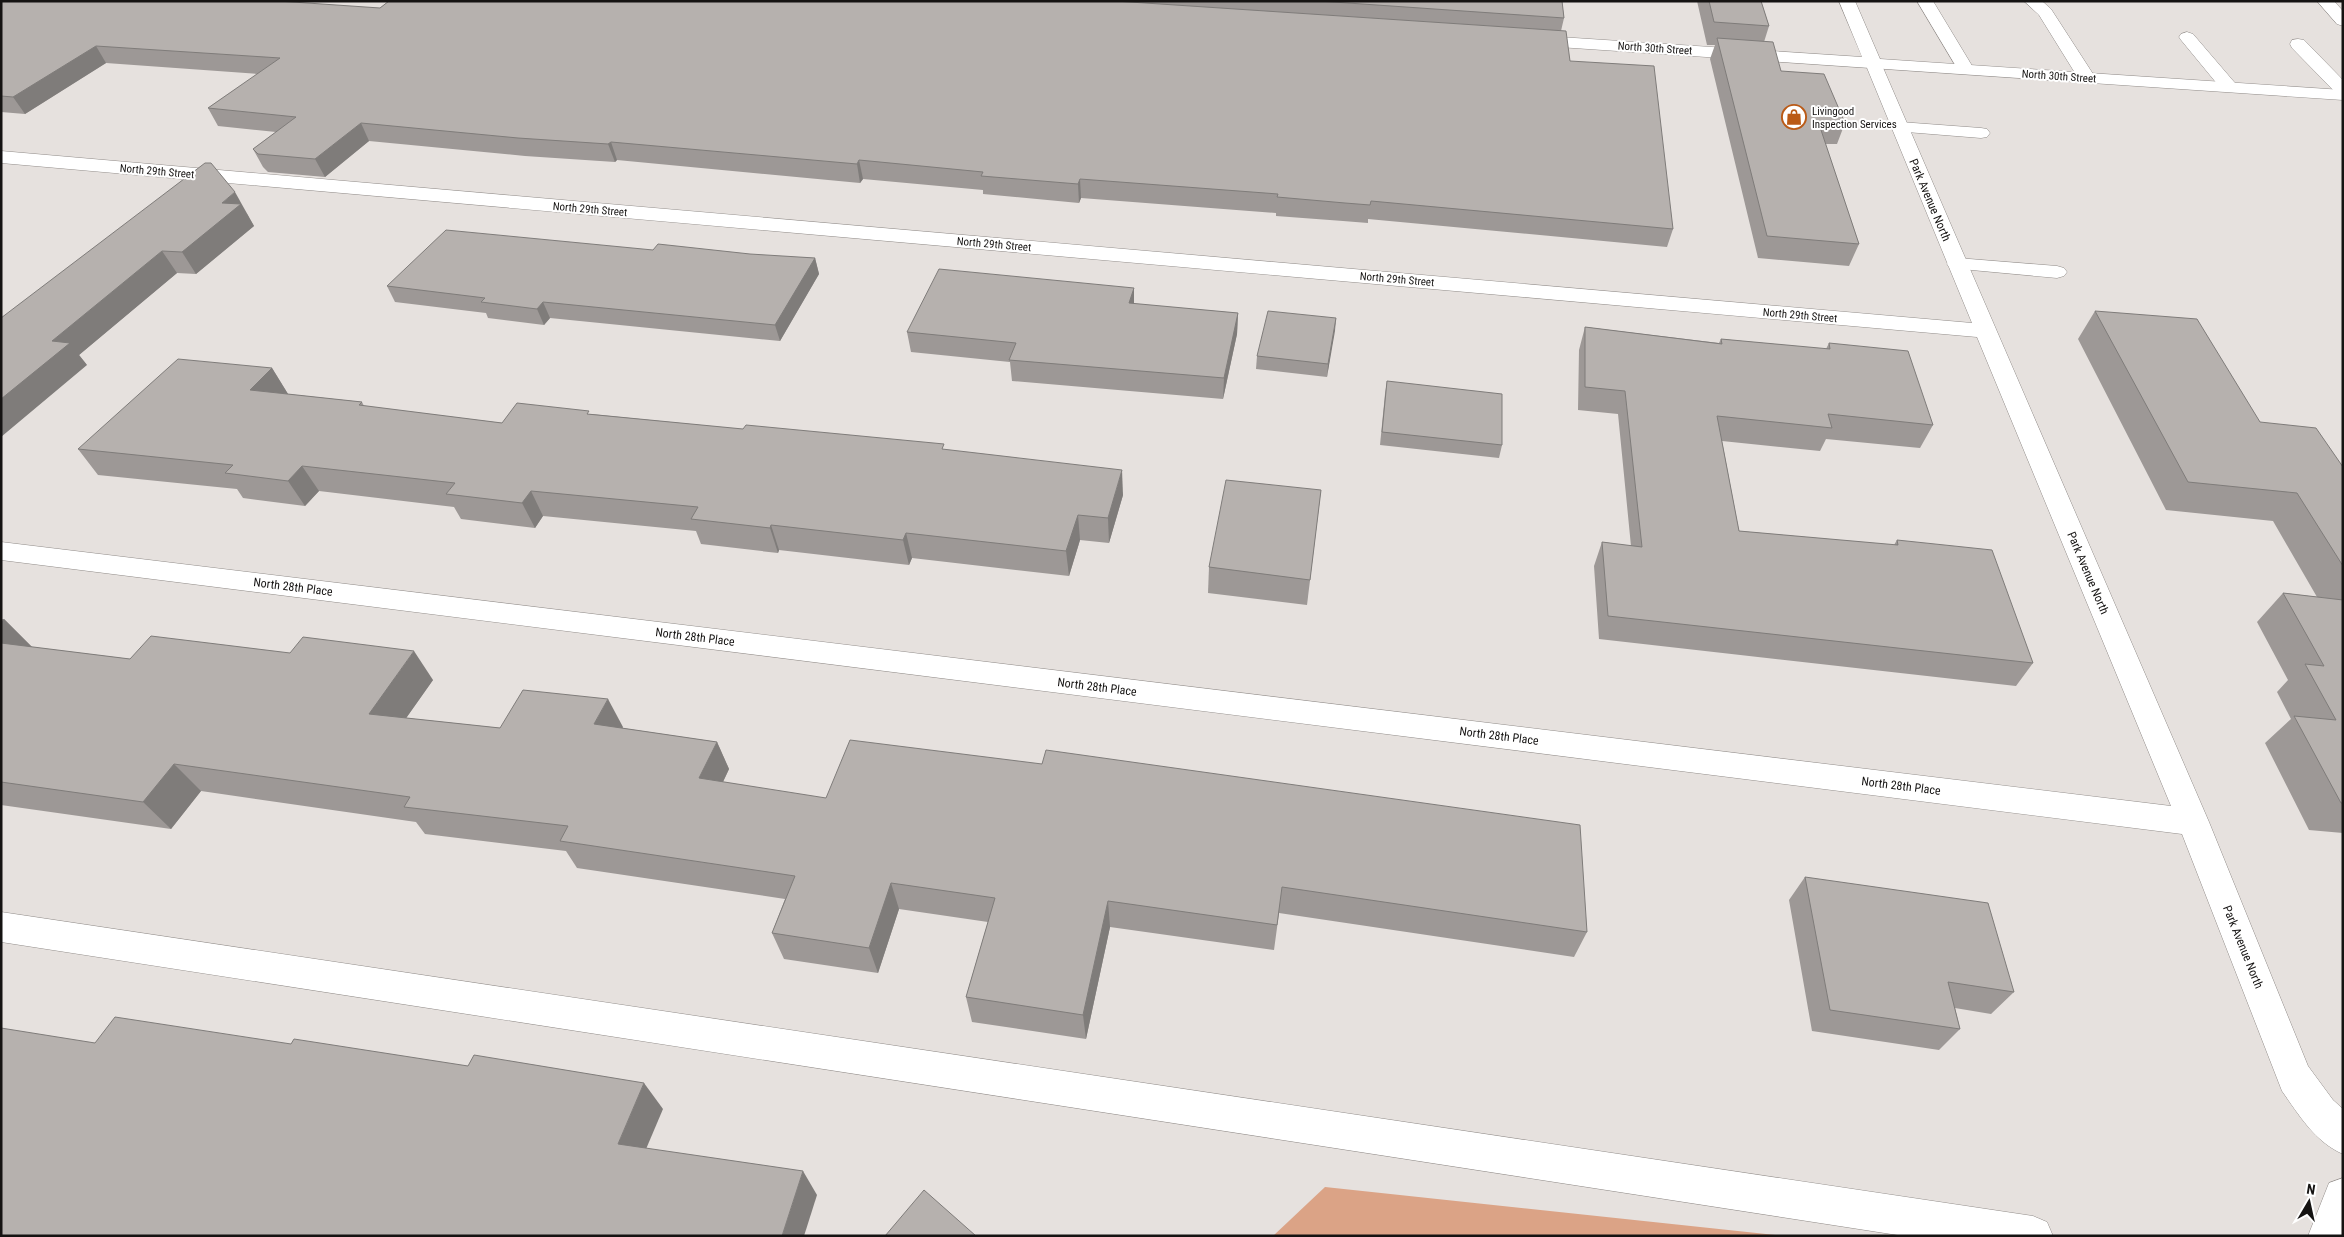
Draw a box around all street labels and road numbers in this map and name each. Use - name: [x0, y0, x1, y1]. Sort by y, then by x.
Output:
- street label: North 30th Street: [1617, 39, 1693, 58]
- street label: North 30th Street: [2021, 67, 2097, 86]
- street label: Park Avenue North: [1906, 157, 1954, 244]
- street label: North 29th Street: [119, 162, 195, 181]
- street label: North 29th Street: [552, 200, 628, 219]
- street label: North 29th Street: [956, 235, 1032, 254]
- street label: North 29th Street: [1359, 270, 1435, 289]
- street label: North 29th Street: [1762, 306, 1838, 325]
- street label: Park Avenue North: [2064, 530, 2112, 617]
- street label: North 28th Place: [253, 575, 334, 599]
- street label: North 28th Place: [655, 625, 736, 649]
- street label: North 28th Place: [1057, 675, 1138, 699]
- street label: North 28th Place: [1459, 724, 1540, 748]
- street label: North 28th Place: [1861, 774, 1942, 798]
- street label: Park Avenue North: [2220, 903, 2266, 991]

